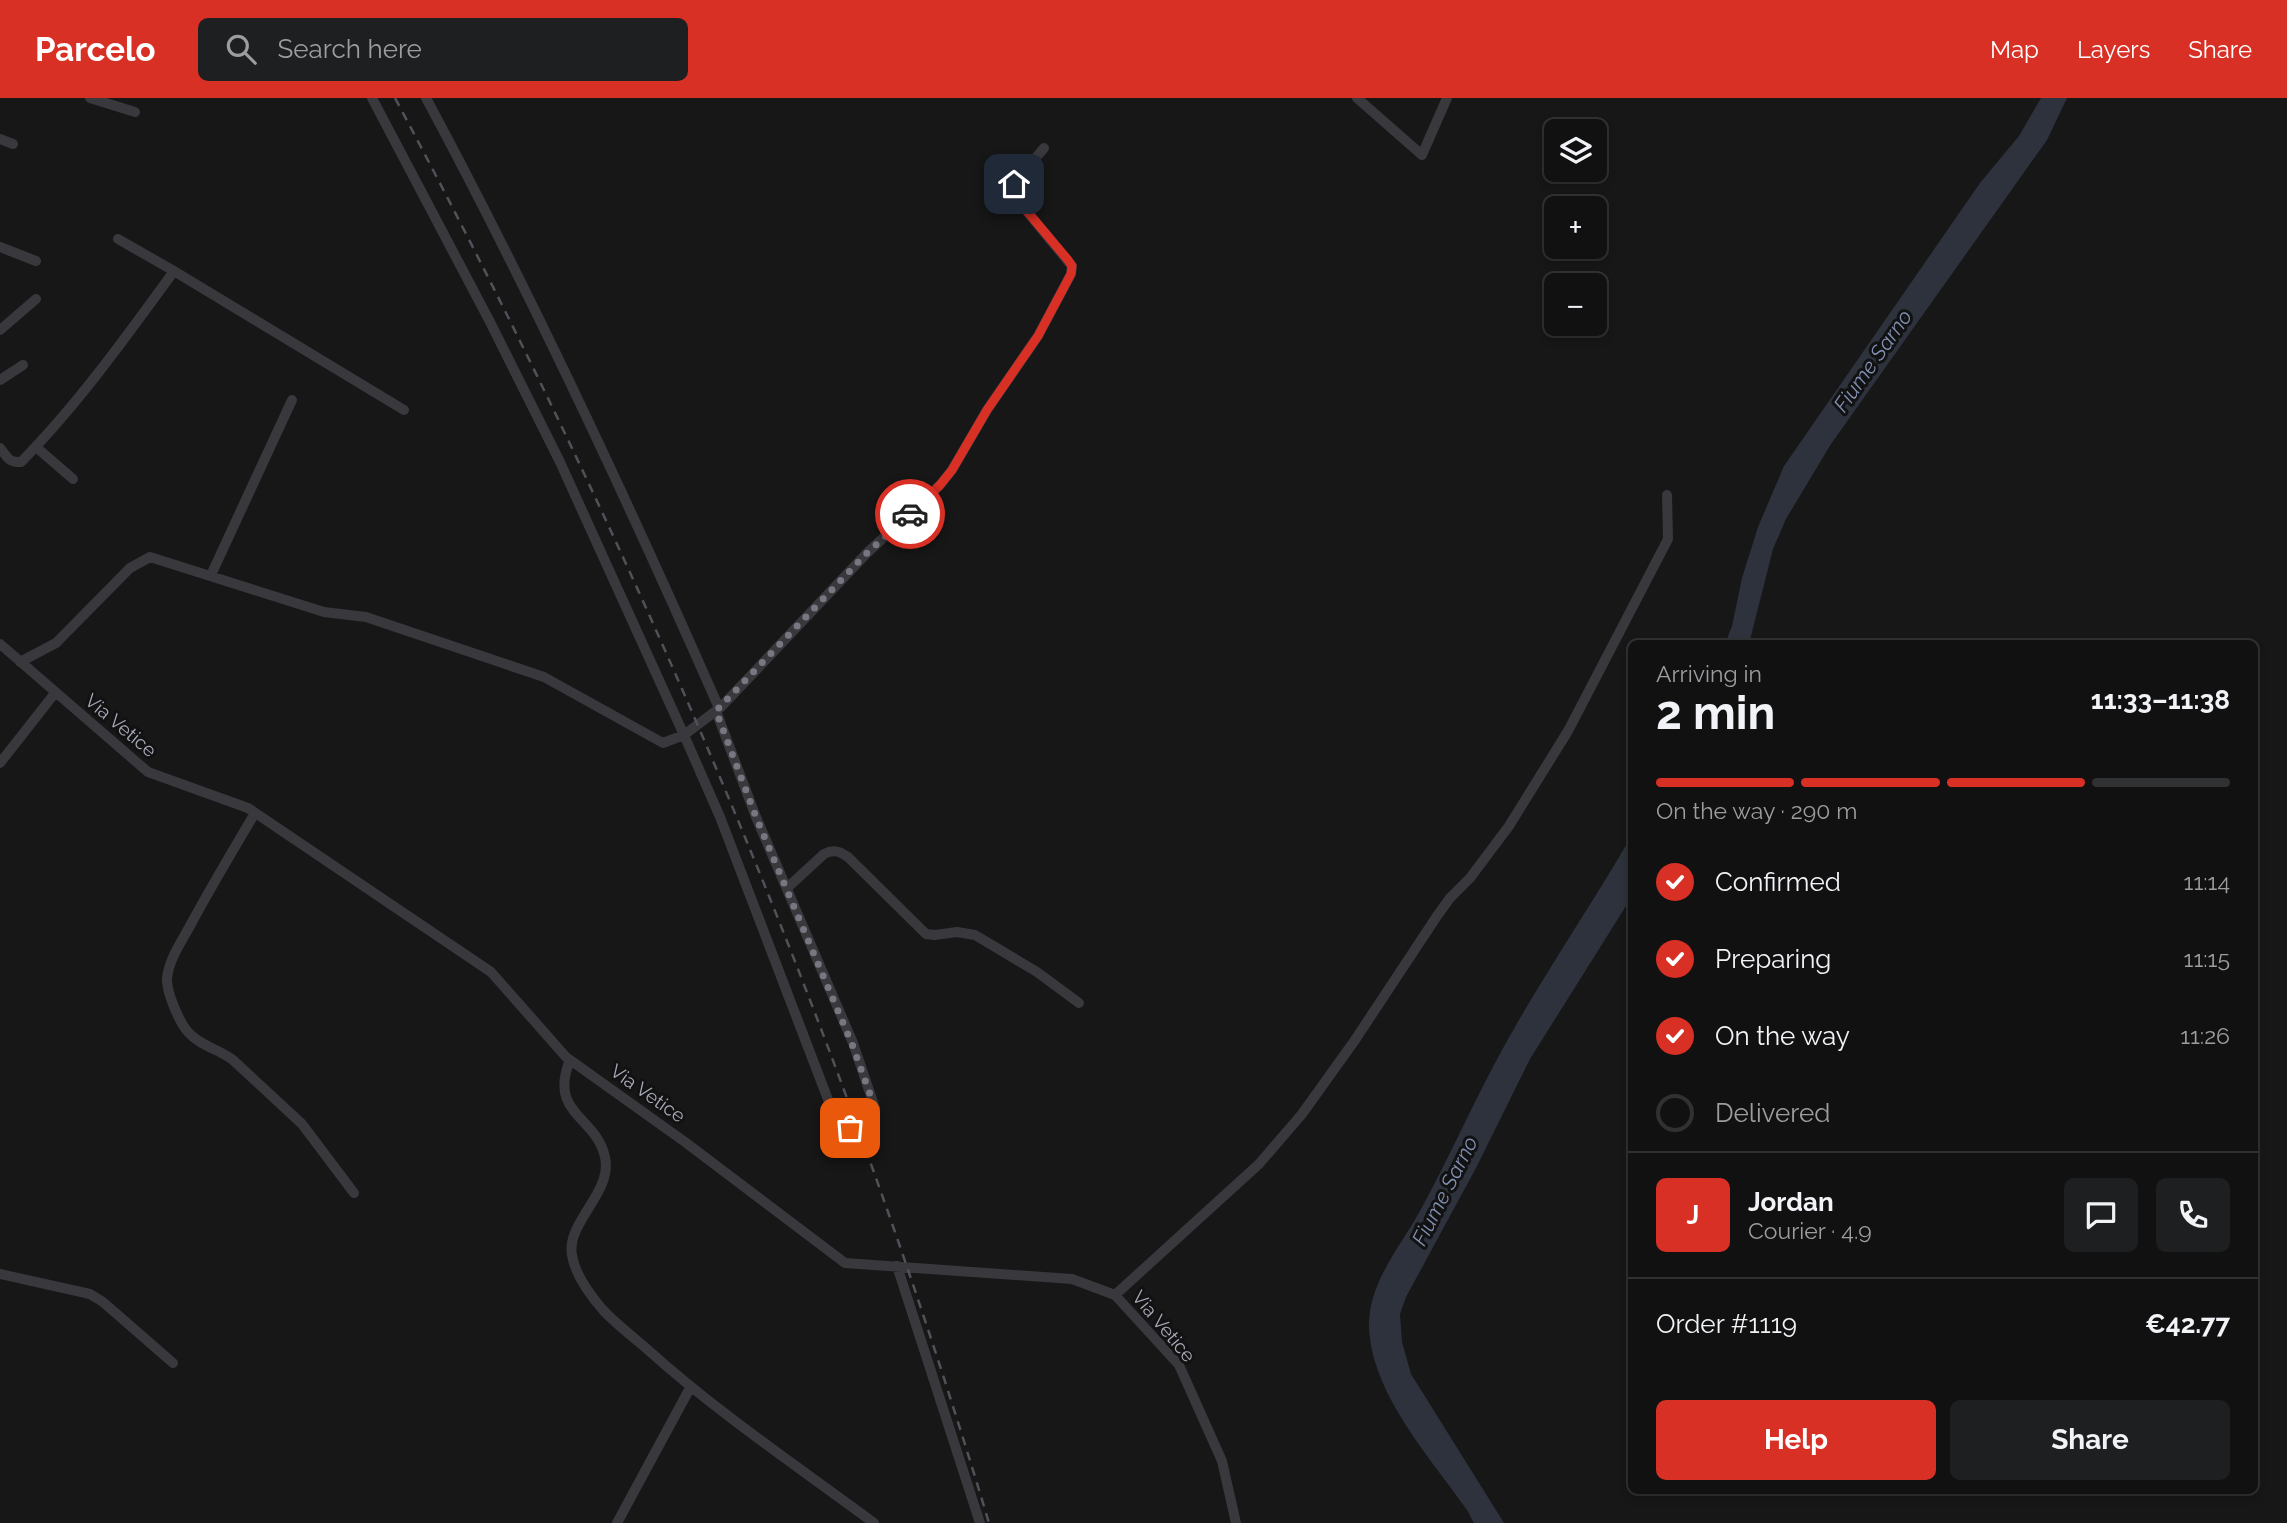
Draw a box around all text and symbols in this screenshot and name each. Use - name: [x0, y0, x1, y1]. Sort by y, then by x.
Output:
- search box: [198, 18, 688, 81]
- text: Parcelo: [35, 30, 156, 69]
- icon: search: [222, 30, 260, 68]
- text: Search here: [278, 34, 422, 64]
- text: Map: [1990, 35, 2039, 64]
- text: Layers: [2077, 35, 2150, 64]
- text: Share: [2188, 35, 2252, 64]
- map controls: [1544, 119, 1607, 336]
- button: layers: [1544, 119, 1607, 182]
- pin: [984, 154, 1044, 214]
- icon: home: [995, 165, 1033, 203]
- button: +: [1544, 196, 1607, 259]
- button: −: [1544, 273, 1607, 336]
- water label: Fiume Sarno: [1828, 305, 1917, 417]
- courier: [875, 479, 945, 549]
- icon: car: [891, 495, 929, 533]
- text: Arriving in: [1656, 660, 1762, 687]
- text: 11:33–11:38: [2091, 685, 2230, 715]
- text: 2 min: [1656, 686, 1775, 740]
- street label: Via Vetice: [81, 689, 161, 761]
- text: On the way · 290 m: [1656, 797, 1857, 824]
- icon: check: [1656, 863, 1694, 901]
- text: Confirmed: [1715, 867, 1841, 897]
- text: 11:14: [2184, 868, 2230, 895]
- icon: check: [1656, 940, 1694, 978]
- text: Preparing: [1715, 944, 1831, 974]
- text: 11:15: [2184, 945, 2230, 972]
- icon: check: [1656, 1017, 1694, 1055]
- text: On the way: [1715, 1021, 1850, 1051]
- text: 11:26: [2180, 1022, 2230, 1049]
- street label: Via Vetice: [606, 1059, 690, 1127]
- pin: [820, 1098, 880, 1158]
- text: Delivered: [1715, 1098, 1830, 1128]
- icon: bag: [831, 1109, 869, 1147]
- water label: Fiume Sarno: [1406, 1132, 1483, 1249]
- button: chat: [2064, 1178, 2138, 1252]
- button: phone: [2156, 1178, 2230, 1252]
- text: Jordan: [1748, 1187, 1834, 1217]
- text: J: [1687, 1200, 1699, 1230]
- text: Courier · 4.9: [1748, 1217, 1872, 1244]
- street label: Via Vetice: [1128, 1286, 1200, 1366]
- text: Order #1119: [1656, 1309, 1797, 1339]
- text: €42.77: [2145, 1309, 2230, 1339]
- button: Help: [1656, 1400, 1936, 1480]
- button: Share: [1950, 1400, 2230, 1480]

